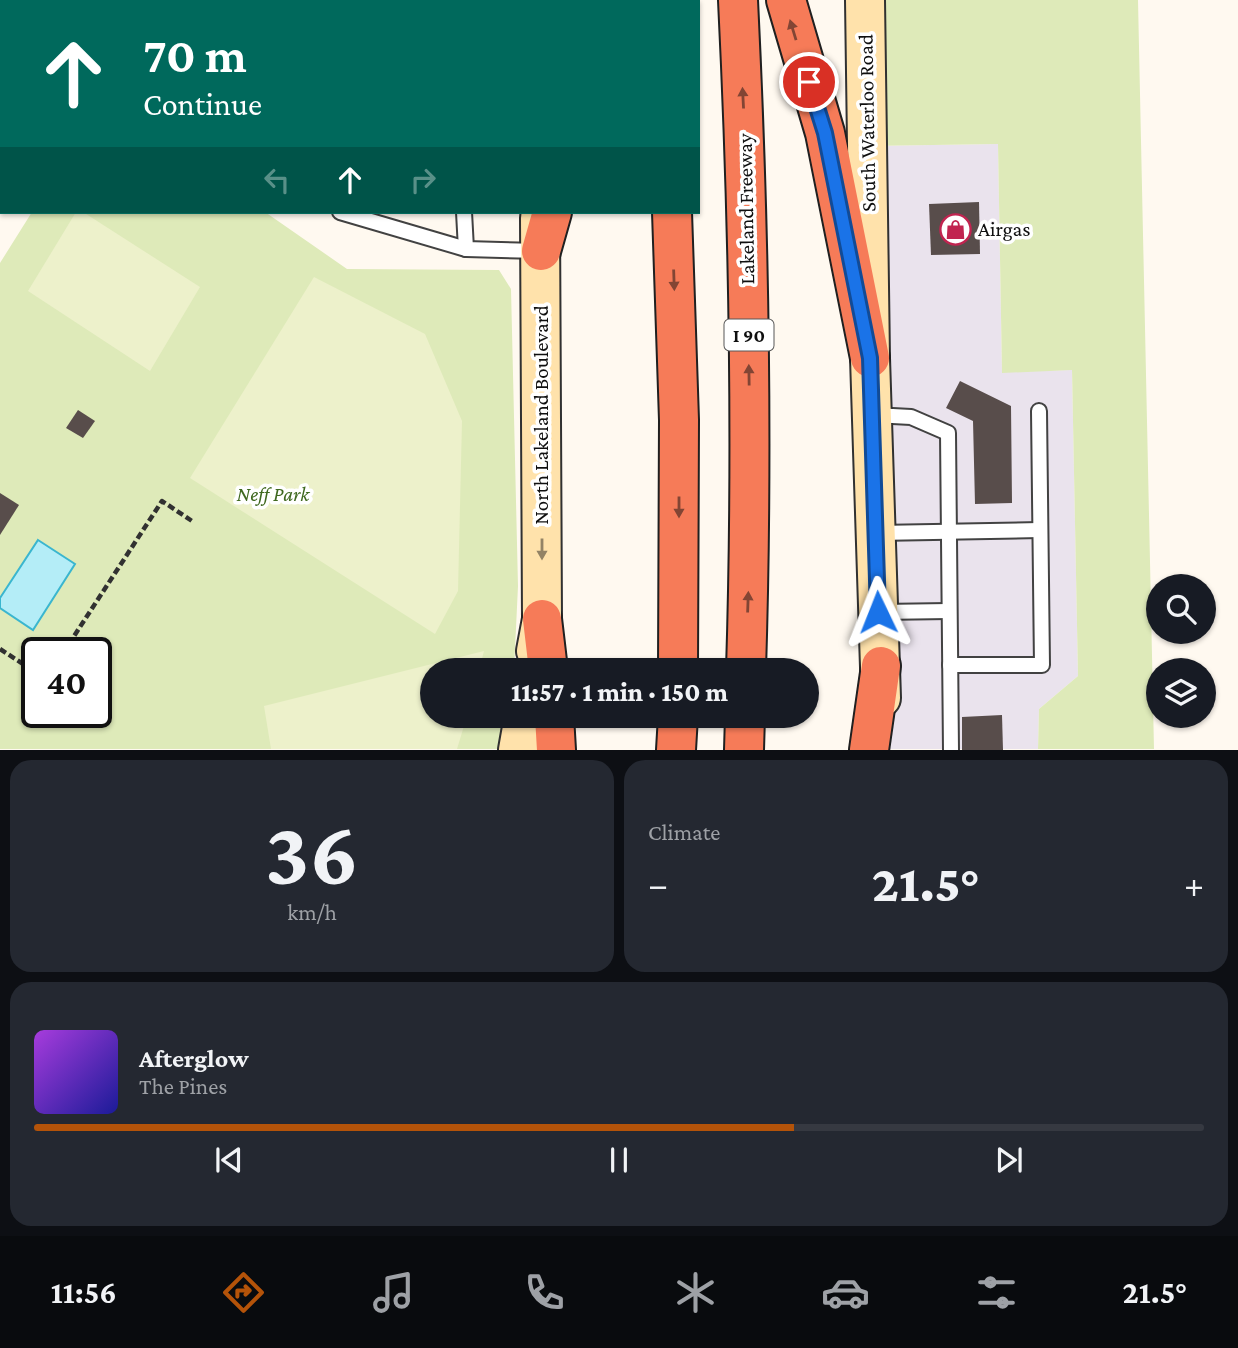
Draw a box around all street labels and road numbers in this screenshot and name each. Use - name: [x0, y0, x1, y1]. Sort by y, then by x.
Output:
- street label: South Waterloo Road: [853, 34, 881, 212]
- street label: Lakeland Freeway: [733, 133, 759, 285]
- street label: North Lakeland Boulevard: [529, 305, 553, 525]
- road number: I 90: [724, 320, 774, 350]

